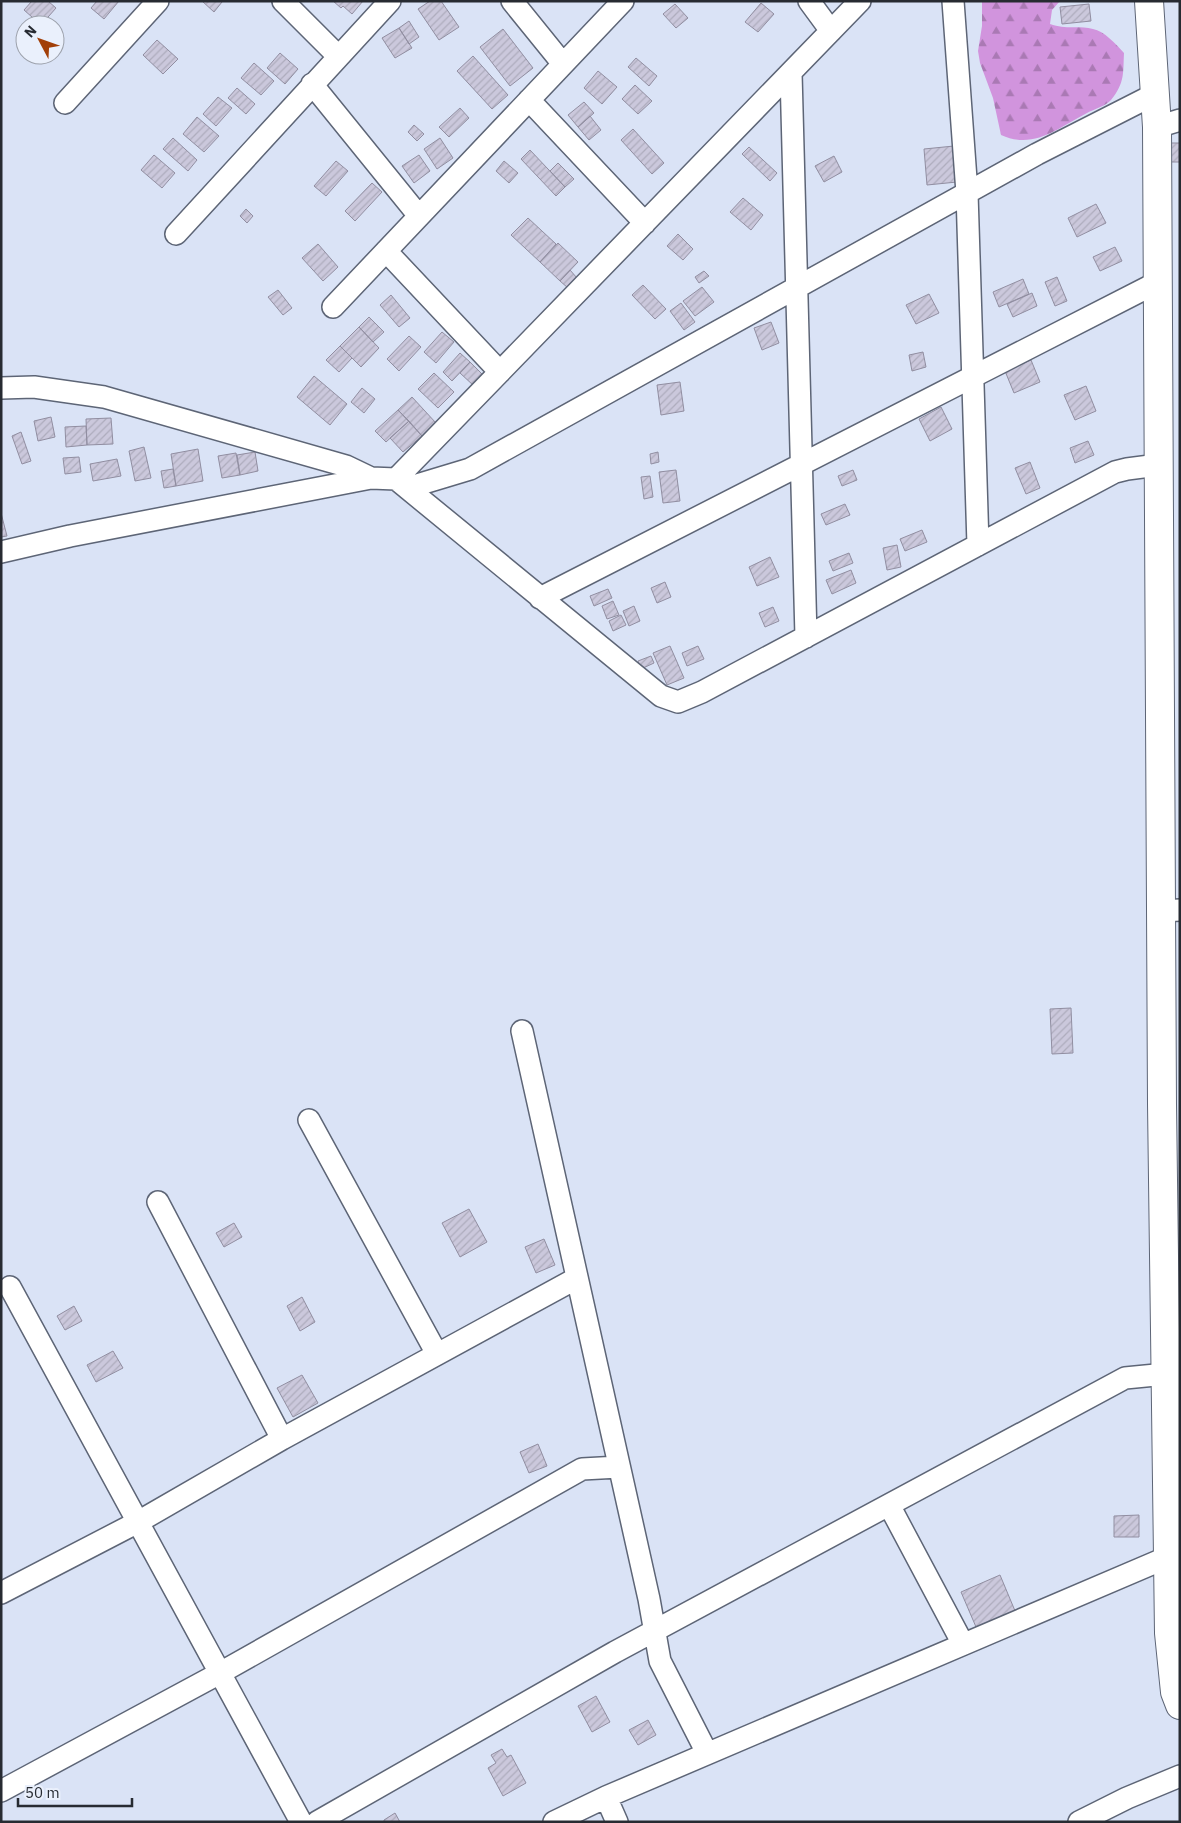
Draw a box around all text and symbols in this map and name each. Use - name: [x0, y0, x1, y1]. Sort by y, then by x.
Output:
- north arrow: [15, 15, 65, 65]
- text: N: [20, 22, 40, 41]
- scale bar: [18, 1776, 131, 1808]
- text: 50 m: [25, 1783, 60, 1802]

